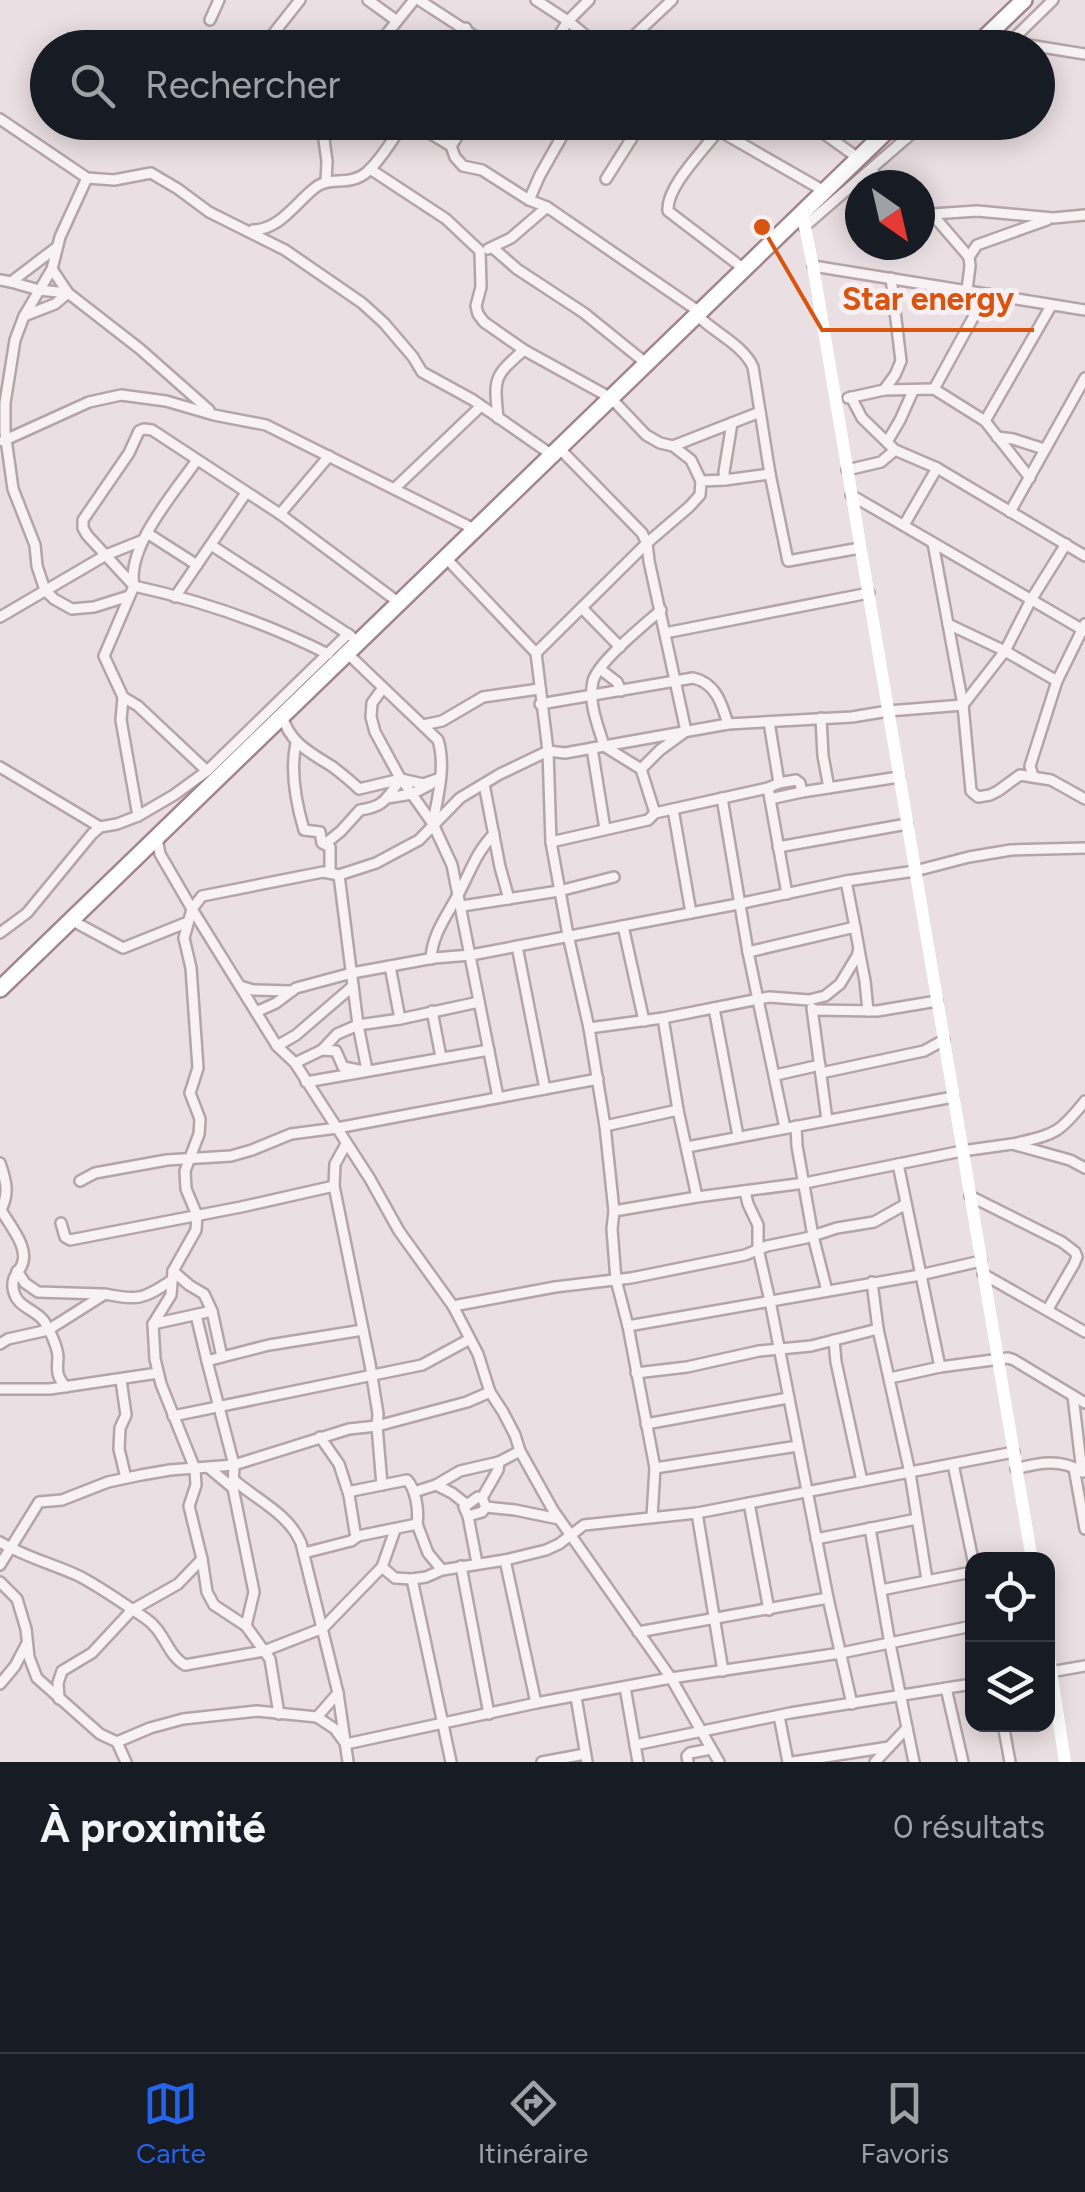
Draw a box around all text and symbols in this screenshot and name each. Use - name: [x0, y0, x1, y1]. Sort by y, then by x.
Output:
- search box: [30, 30, 1055, 140]
- icon: search: [65, 58, 120, 113]
- text: Rechercher: [145, 62, 340, 108]
- north arrow: [845, 170, 935, 260]
- callout: Star energy: [822, 268, 1034, 330]
- text: Star energy: [842, 280, 1015, 318]
- map controls: [965, 1552, 1055, 1732]
- button: locate: [965, 1552, 1055, 1642]
- button: layers: [965, 1642, 1055, 1732]
- text: À proximité: [40, 1802, 266, 1853]
- text: 0 résultats: [893, 1808, 1045, 1846]
- tab: Carte: [136, 2076, 206, 2170]
- tab: Itinéraire: [478, 2076, 588, 2170]
- tab: Favoris: [860, 2076, 949, 2170]

